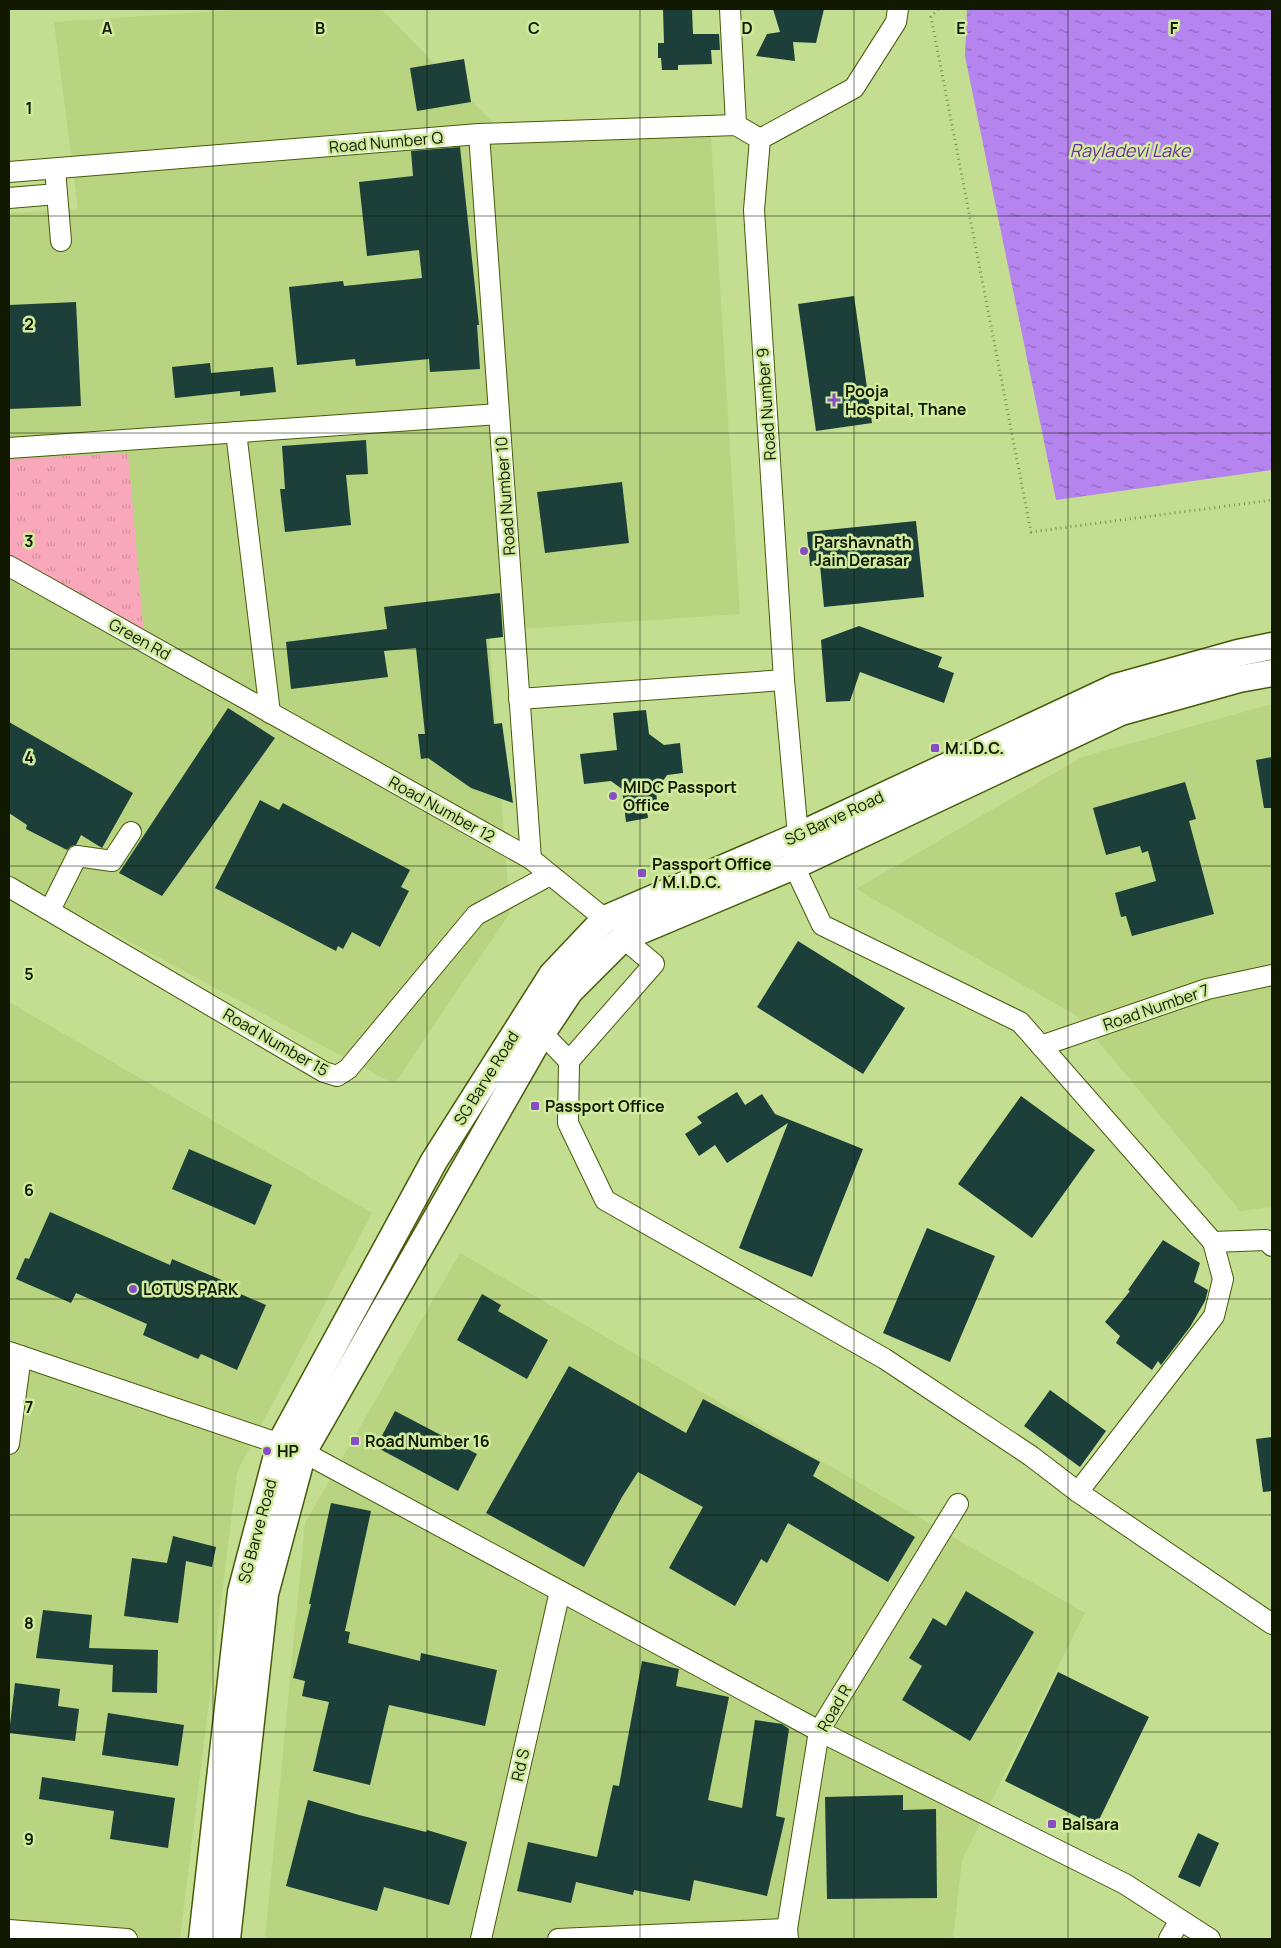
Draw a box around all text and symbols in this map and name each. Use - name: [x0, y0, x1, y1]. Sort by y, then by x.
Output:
- text: A: [102, 17, 113, 39]
- text: B: [315, 17, 325, 39]
- text: C: [528, 17, 540, 39]
- text: D: [741, 17, 753, 39]
- text: E: [956, 17, 966, 39]
- text: F: [1170, 17, 1179, 39]
- text: 1: [25, 97, 33, 119]
- street label: Road Number Q: [328, 126, 444, 158]
- water label: Rayladevi Lake: [1070, 138, 1192, 162]
- text: 2: [24, 313, 34, 335]
- street label: Road Number 9: [751, 347, 781, 461]
- place label: Pooja Hospital, Thane: [845, 380, 967, 420]
- marker: Pooja Hospital, Thane: [827, 393, 841, 407]
- street label: Road Number 10: [490, 436, 520, 556]
- text: 3: [24, 530, 34, 552]
- place label: Parshavnath Jain Derasar: [814, 531, 912, 571]
- marker: Parshavnath Jain Derasar: [798, 545, 810, 557]
- street label: Green Rd: [105, 613, 175, 665]
- place label: M.I.D.C.: [945, 737, 1004, 759]
- marker: M.I.D.C.: [929, 742, 941, 754]
- text: 4: [24, 746, 34, 768]
- street label: Road Number 12: [385, 771, 499, 847]
- place label: MIDC Passport Office: [623, 776, 737, 816]
- street label: SG Barve Road: [781, 785, 887, 851]
- marker: MIDC Passport Office: [607, 790, 619, 802]
- place label: Passport Office / M.I.D.C.: [652, 853, 772, 893]
- marker: Passport Office / M.I.D.C.: [636, 867, 648, 879]
- text: 5: [24, 963, 34, 985]
- street label: Road Number 7: [1100, 979, 1212, 1035]
- street label: Road Number 15: [219, 1003, 333, 1081]
- street label: SG Barve Road: [448, 1027, 524, 1129]
- place label: Passport Office: [545, 1095, 665, 1117]
- marker: Passport Office: [529, 1100, 541, 1112]
- text: 6: [24, 1179, 34, 1201]
- place label: LOTUS PARK: [143, 1278, 239, 1300]
- marker: LOTUS PARK: [127, 1283, 139, 1295]
- text: 7: [25, 1396, 33, 1418]
- place label: Road Number 16: [365, 1430, 490, 1452]
- marker: Road Number 16: [349, 1435, 361, 1447]
- place label: HP: [277, 1440, 299, 1462]
- marker: HP: [261, 1445, 273, 1457]
- street label: SG Barve Road: [233, 1476, 281, 1586]
- text: 8: [24, 1612, 34, 1634]
- street label: Road R: [812, 1680, 856, 1736]
- street label: Rd S: [506, 1746, 534, 1783]
- place label: Balsara: [1062, 1813, 1119, 1835]
- marker: Balsara: [1046, 1818, 1058, 1830]
- text: 9: [24, 1828, 34, 1850]

